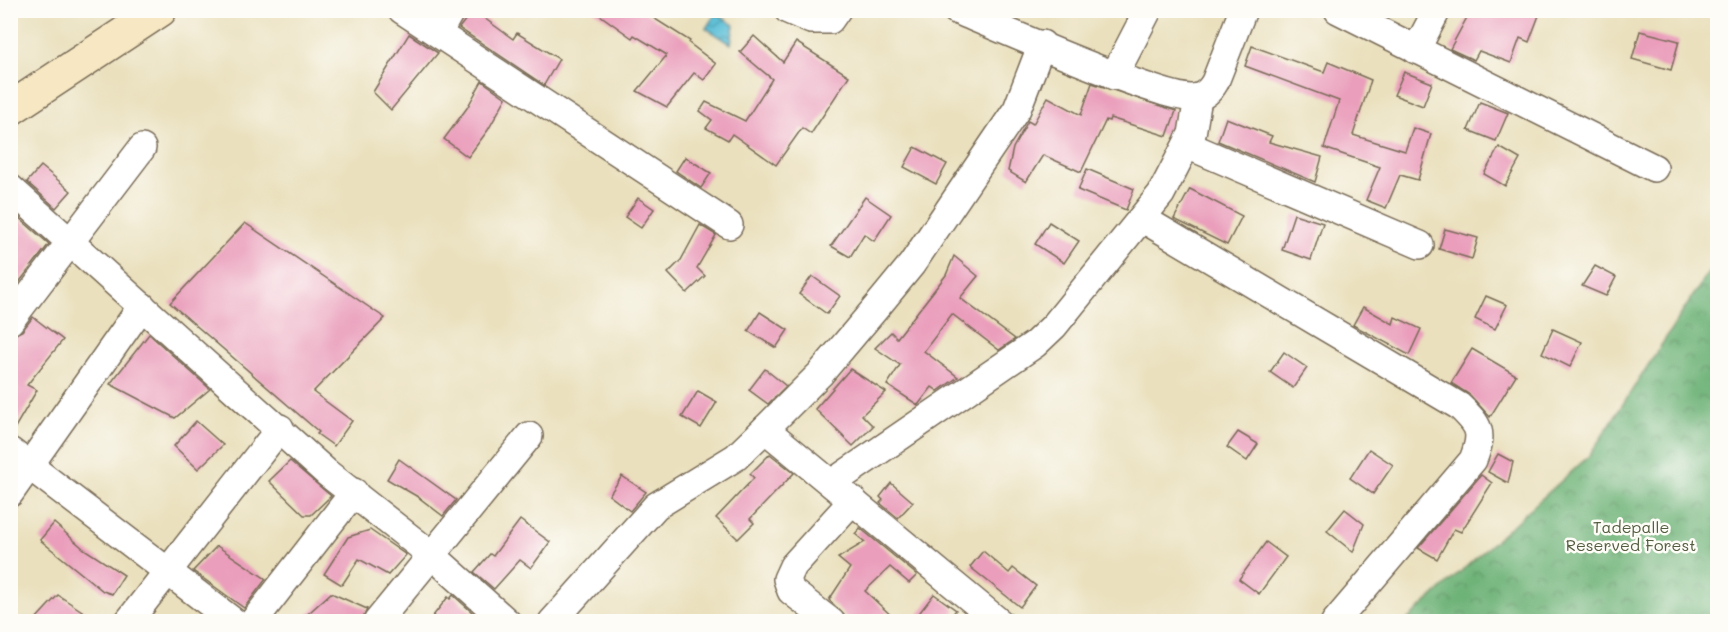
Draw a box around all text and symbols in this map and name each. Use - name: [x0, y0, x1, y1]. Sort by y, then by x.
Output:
- park label: Tadepalle Reserved Forest: [1566, 516, 1696, 555]

